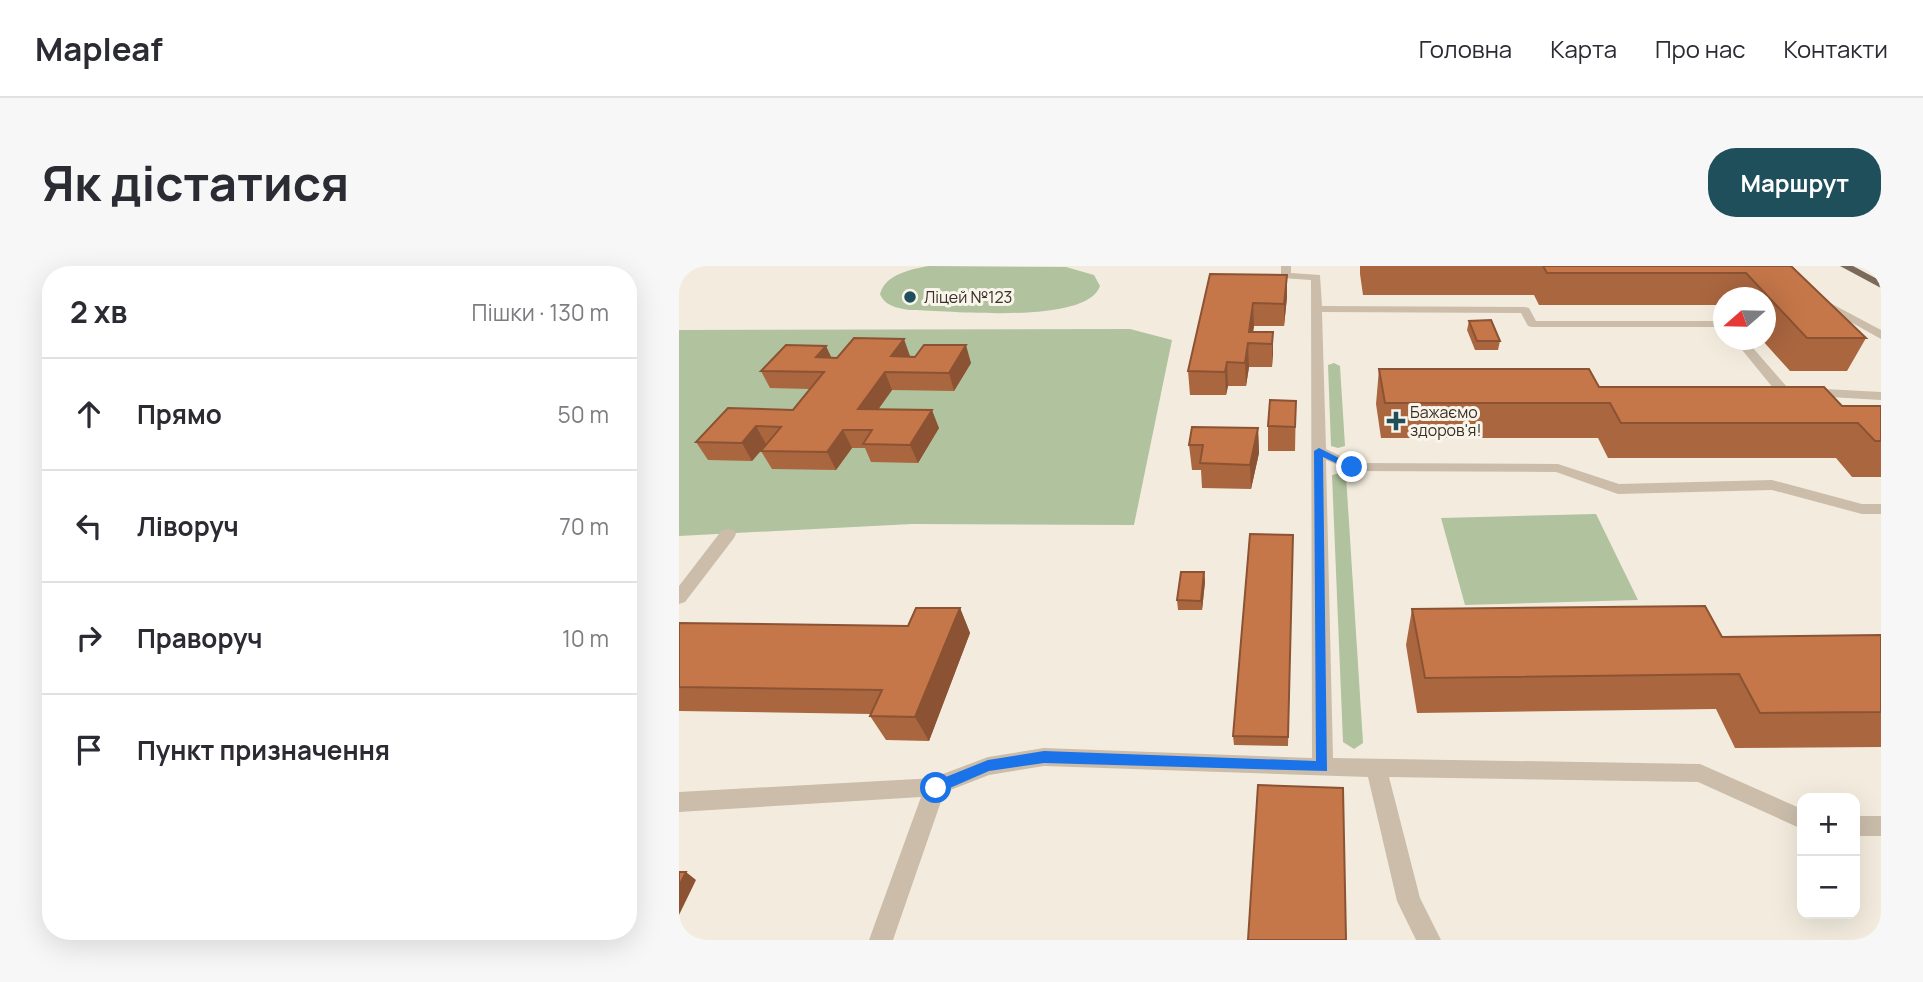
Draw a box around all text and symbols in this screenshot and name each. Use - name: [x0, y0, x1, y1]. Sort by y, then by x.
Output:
- text: Mapleaf: [35, 26, 163, 71]
- text: Головна: [1419, 32, 1512, 65]
- text: Карта: [1550, 32, 1617, 65]
- text: Про нас: [1655, 32, 1746, 65]
- text: Контакти: [1784, 32, 1888, 65]
- button: Маршрут: [1708, 148, 1881, 217]
- text: Як дістатися: [42, 149, 349, 216]
- place label: Ліцей №123: [924, 286, 1012, 308]
- north arrow: [1713, 287, 1776, 350]
- marker: Ліцей №123: [902, 289, 918, 305]
- text: 2 хв: [70, 291, 127, 332]
- text: Пішки · 130 m: [472, 296, 609, 328]
- icon: ahead: [70, 395, 108, 433]
- text: Прямо: [137, 396, 222, 432]
- text: 50 m: [558, 398, 609, 430]
- place label: Бажаємо здоров'я!: [1410, 401, 1481, 441]
- marker: Бажаємо здоров'я!: [1388, 413, 1404, 429]
- route end: [1336, 451, 1367, 482]
- icon: left: [70, 507, 108, 545]
- text: Ліворуч: [137, 508, 239, 544]
- text: 70 m: [559, 510, 609, 542]
- icon: right: [70, 619, 108, 657]
- text: Праворуч: [137, 620, 262, 656]
- text: 10 m: [562, 622, 609, 654]
- icon: arrive: [70, 731, 108, 769]
- text: Пункт призначення: [137, 732, 390, 768]
- route start: [920, 772, 951, 803]
- map controls: [1797, 793, 1860, 919]
- button: +: [1797, 793, 1860, 856]
- button: −: [1797, 856, 1860, 919]

